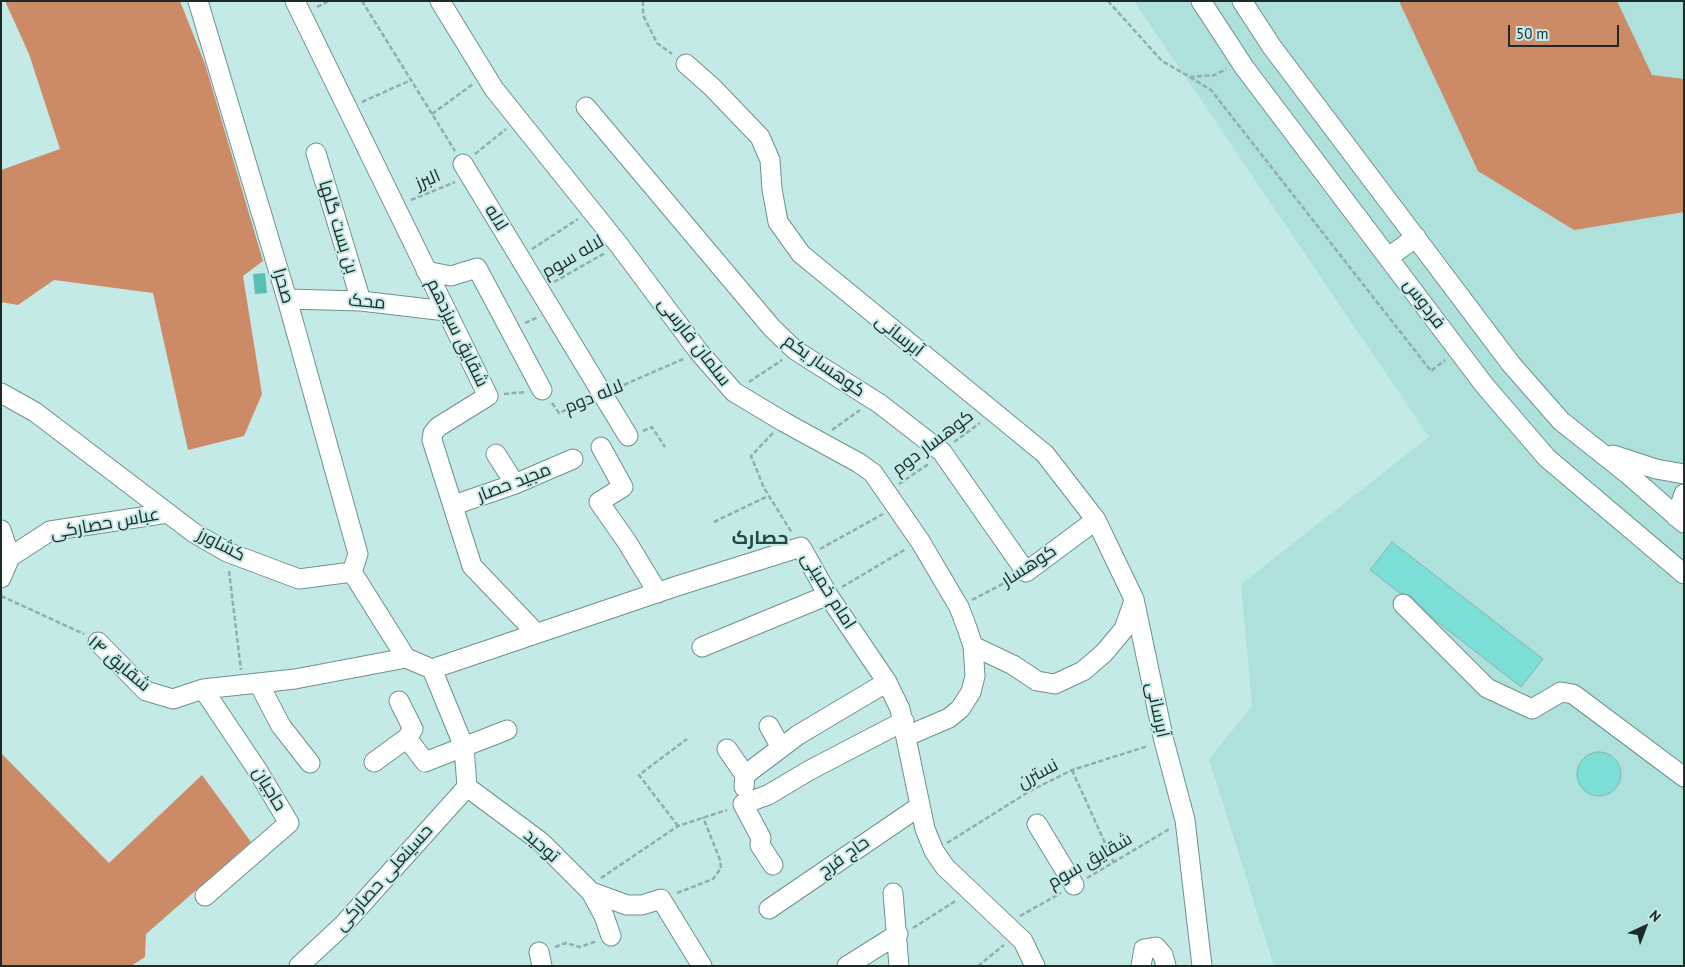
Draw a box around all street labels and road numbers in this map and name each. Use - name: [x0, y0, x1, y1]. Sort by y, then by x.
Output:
- street label: البرز: [412, 165, 444, 195]
- street label: بن بست گلها: [314, 178, 362, 276]
- street label: لاله: [480, 201, 512, 235]
- street label: لاله سوم: [538, 231, 608, 283]
- street label: صحرا: [268, 266, 298, 306]
- street label: شقایق سیزدهم: [421, 275, 493, 391]
- street label: فردوس: [1398, 275, 1450, 333]
- street label: محک: [348, 290, 386, 314]
- street label: سلمان فارسی: [653, 293, 735, 391]
- street label: آبرسانی: [870, 310, 928, 362]
- street label: کوهسار یکم: [779, 330, 869, 402]
- street label: لاله دوم: [561, 375, 627, 419]
- street label: کوهسار دوم: [888, 405, 978, 481]
- street label: مجید حصار: [474, 459, 554, 507]
- street label: عباس حصارکی: [49, 504, 161, 544]
- street label: کشاورز: [193, 524, 249, 566]
- street label: کوهسار: [997, 540, 1061, 592]
- street label: امام خمینی: [796, 549, 860, 633]
- street label: شقایق ۱۴: [83, 632, 155, 696]
- street label: آبرسانی: [1141, 680, 1173, 740]
- street label: نسترن: [1014, 754, 1062, 794]
- street label: حاجیان: [247, 763, 291, 815]
- street label: حسینعلی حصارکی: [330, 820, 438, 936]
- street label: توحید: [519, 825, 563, 867]
- street label: شقایق سوم: [1044, 828, 1136, 894]
- street label: حاج فرج: [814, 832, 874, 882]

